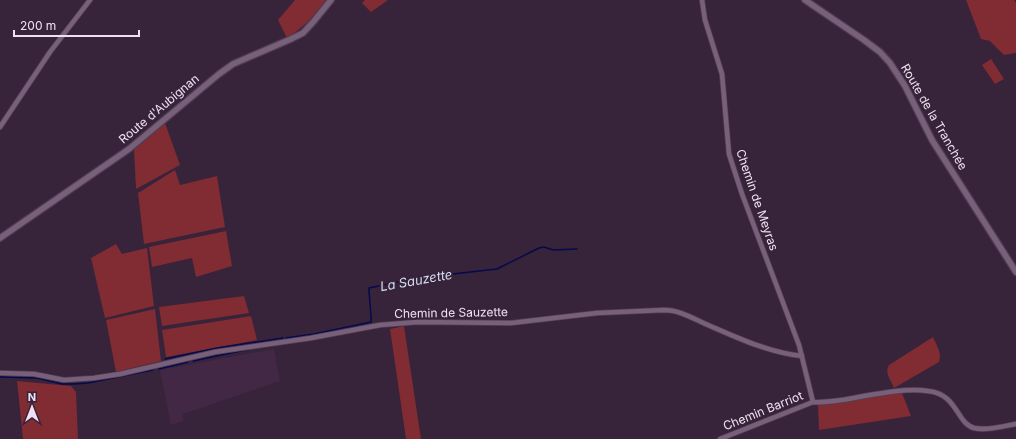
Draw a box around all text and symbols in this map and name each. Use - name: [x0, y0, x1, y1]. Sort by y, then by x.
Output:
- scale bar: [14, 12, 139, 38]
- text: 200 m: [20, 18, 56, 33]
- street label: Route de la Tranchée: [898, 61, 971, 173]
- street label: Route d'Aubignan: [116, 71, 202, 146]
- street label: Chemin de Meyras: [733, 147, 782, 253]
- water label: La Sauzette: [379, 266, 453, 294]
- street label: Chemin de Sauzette: [394, 304, 508, 321]
- north arrow: [12, 387, 52, 427]
- street label: Chemin Barriot: [721, 388, 805, 433]
- text: N: [28, 390, 36, 404]

